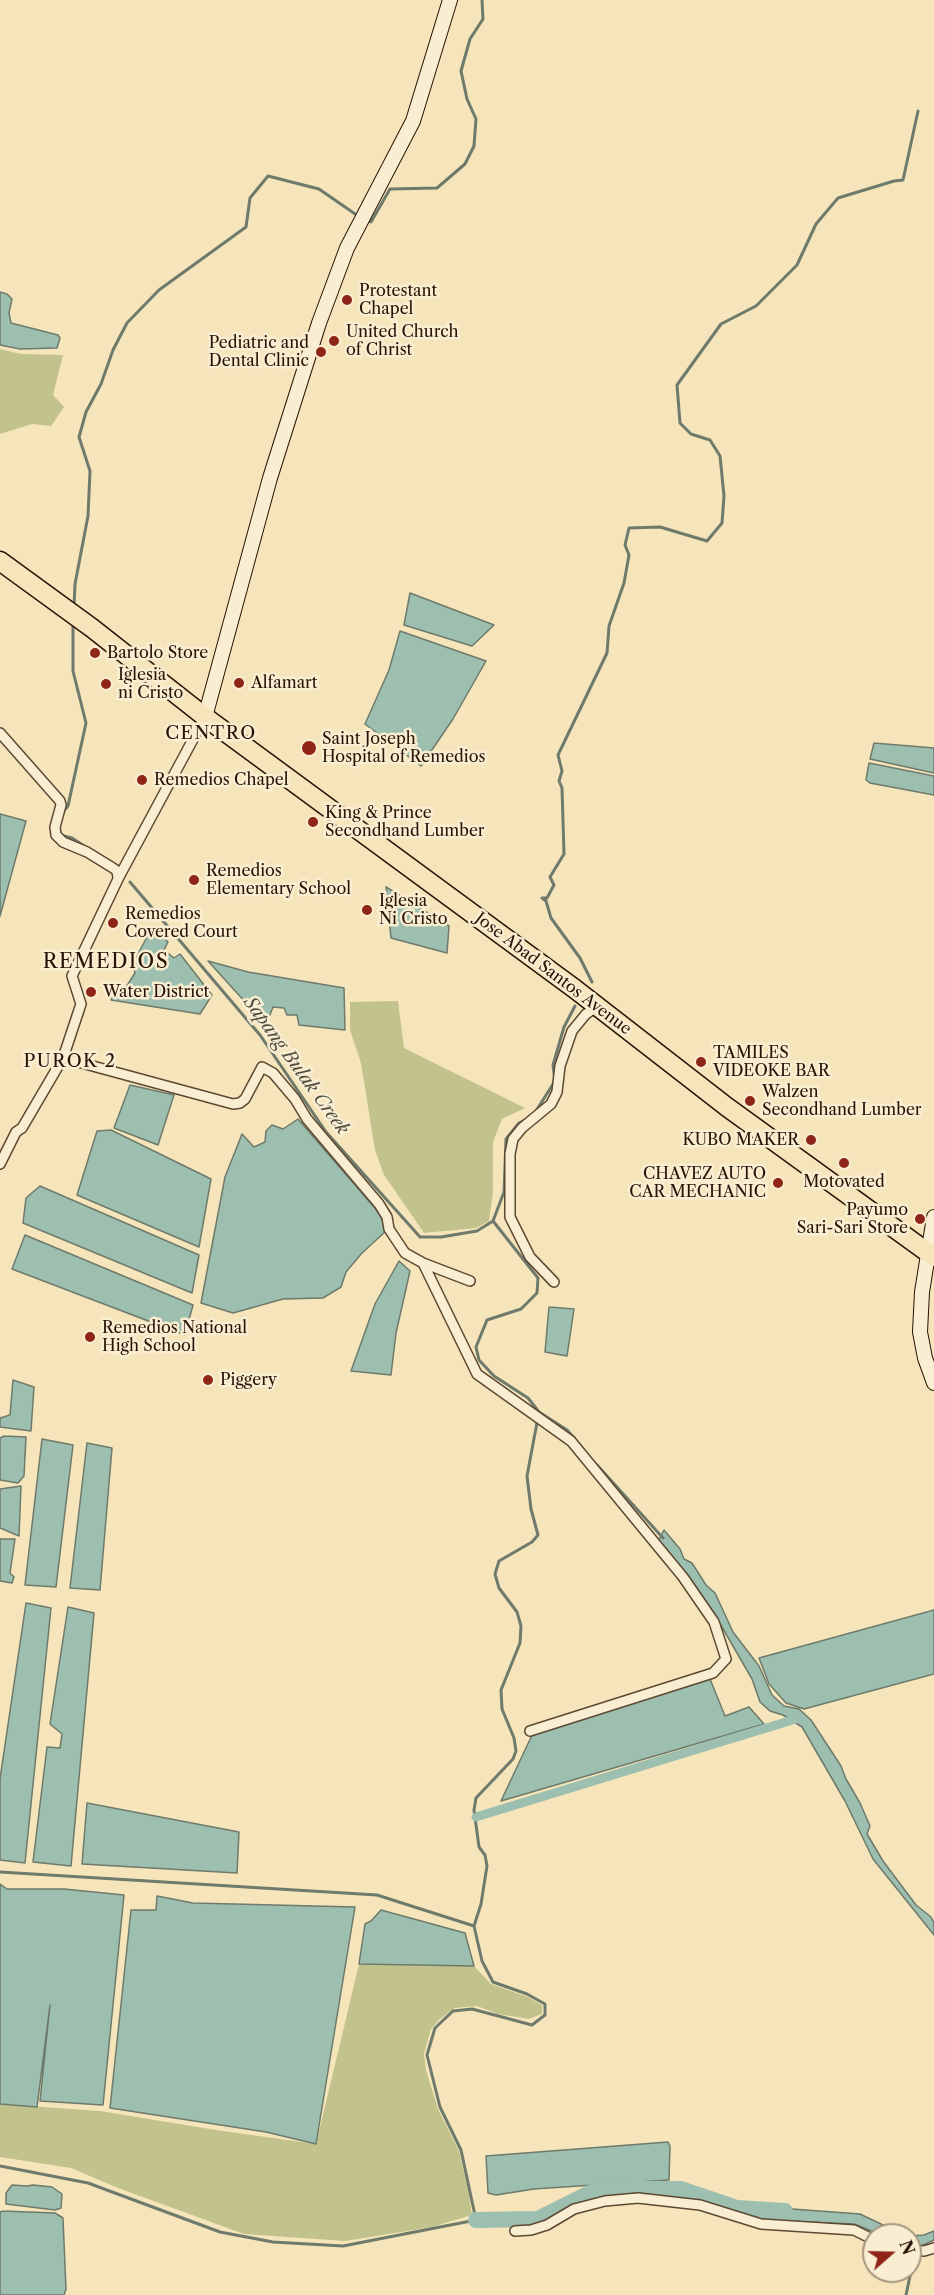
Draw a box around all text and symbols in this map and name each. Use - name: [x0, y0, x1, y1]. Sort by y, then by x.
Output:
- place label: Protestant Chapel: [359, 281, 437, 319]
- marker: Protestant Chapel: [340, 293, 354, 307]
- place label: United Church of Christ: [346, 322, 459, 360]
- place label: Pediatric and Dental Clinic: [209, 333, 309, 371]
- marker: United Church of Christ: [327, 334, 341, 348]
- marker: Pediatric and Dental Clinic: [314, 345, 328, 359]
- place label: Bartolo Store: [107, 643, 208, 663]
- marker: Bartolo Store: [88, 646, 102, 660]
- place label: Iglesia ni Cristo: [118, 665, 183, 703]
- place label: Alfamart: [251, 673, 317, 693]
- marker: Alfamart: [232, 676, 246, 690]
- marker: Iglesia ni Cristo: [99, 677, 113, 691]
- district label: CENTRO: [165, 723, 257, 745]
- place label: Saint Joseph Hospital of Remedios: [322, 729, 486, 767]
- marker: Saint Joseph Hospital of Remedios: [300, 739, 318, 757]
- place label: Remedios Chapel: [154, 770, 288, 790]
- marker: Remedios Chapel: [135, 773, 149, 787]
- place label: King & Prince Secondhand Lumber: [325, 803, 485, 841]
- marker: King & Prince Secondhand Lumber: [306, 815, 320, 829]
- place label: Remedios Elementary School: [206, 861, 351, 899]
- marker: Remedios Elementary School: [187, 873, 201, 887]
- place label: Iglesia Ni Cristo: [379, 891, 448, 929]
- marker: Iglesia Ni Cristo: [360, 903, 374, 917]
- place label: Remedios Covered Court: [125, 904, 238, 942]
- street label: Jose Abad Santos Avenue: [471, 909, 635, 1039]
- marker: Remedios Covered Court: [106, 916, 120, 930]
- district label: REMEDIOS: [43, 950, 169, 974]
- place label: Water District: [103, 982, 209, 1002]
- marker: Water District: [84, 985, 98, 999]
- water label: Sapang Bulak Creek: [239, 993, 353, 1139]
- place label: TAMILES VIDEOKE BAR: [713, 1043, 830, 1081]
- district label: PUROK 2: [23, 1051, 117, 1073]
- marker: TAMILES VIDEOKE BAR: [694, 1055, 708, 1069]
- place label: Walzen Secondhand Lumber: [762, 1082, 922, 1120]
- marker: Walzen Secondhand Lumber: [743, 1094, 757, 1108]
- place label: KUBO MAKER: [682, 1130, 799, 1150]
- marker: KUBO MAKER: [804, 1133, 818, 1147]
- marker: Motovated: [837, 1156, 851, 1170]
- place label: CHAVEZ AUTO CAR MECHANIC: [629, 1164, 766, 1202]
- place label: Motovated: [803, 1172, 885, 1192]
- marker: CHAVEZ AUTO CAR MECHANIC: [771, 1176, 785, 1190]
- place label: Payumo Sari-Sari Store: [797, 1200, 908, 1238]
- marker: Payumo Sari-Sari Store: [913, 1212, 927, 1226]
- place label: Remedios National High School: [102, 1318, 247, 1356]
- marker: Remedios National High School: [83, 1330, 97, 1344]
- place label: Piggery: [220, 1370, 277, 1390]
- marker: Piggery: [201, 1373, 215, 1387]
- north arrow: [862, 2223, 922, 2283]
- text: N: [895, 2238, 919, 2257]

